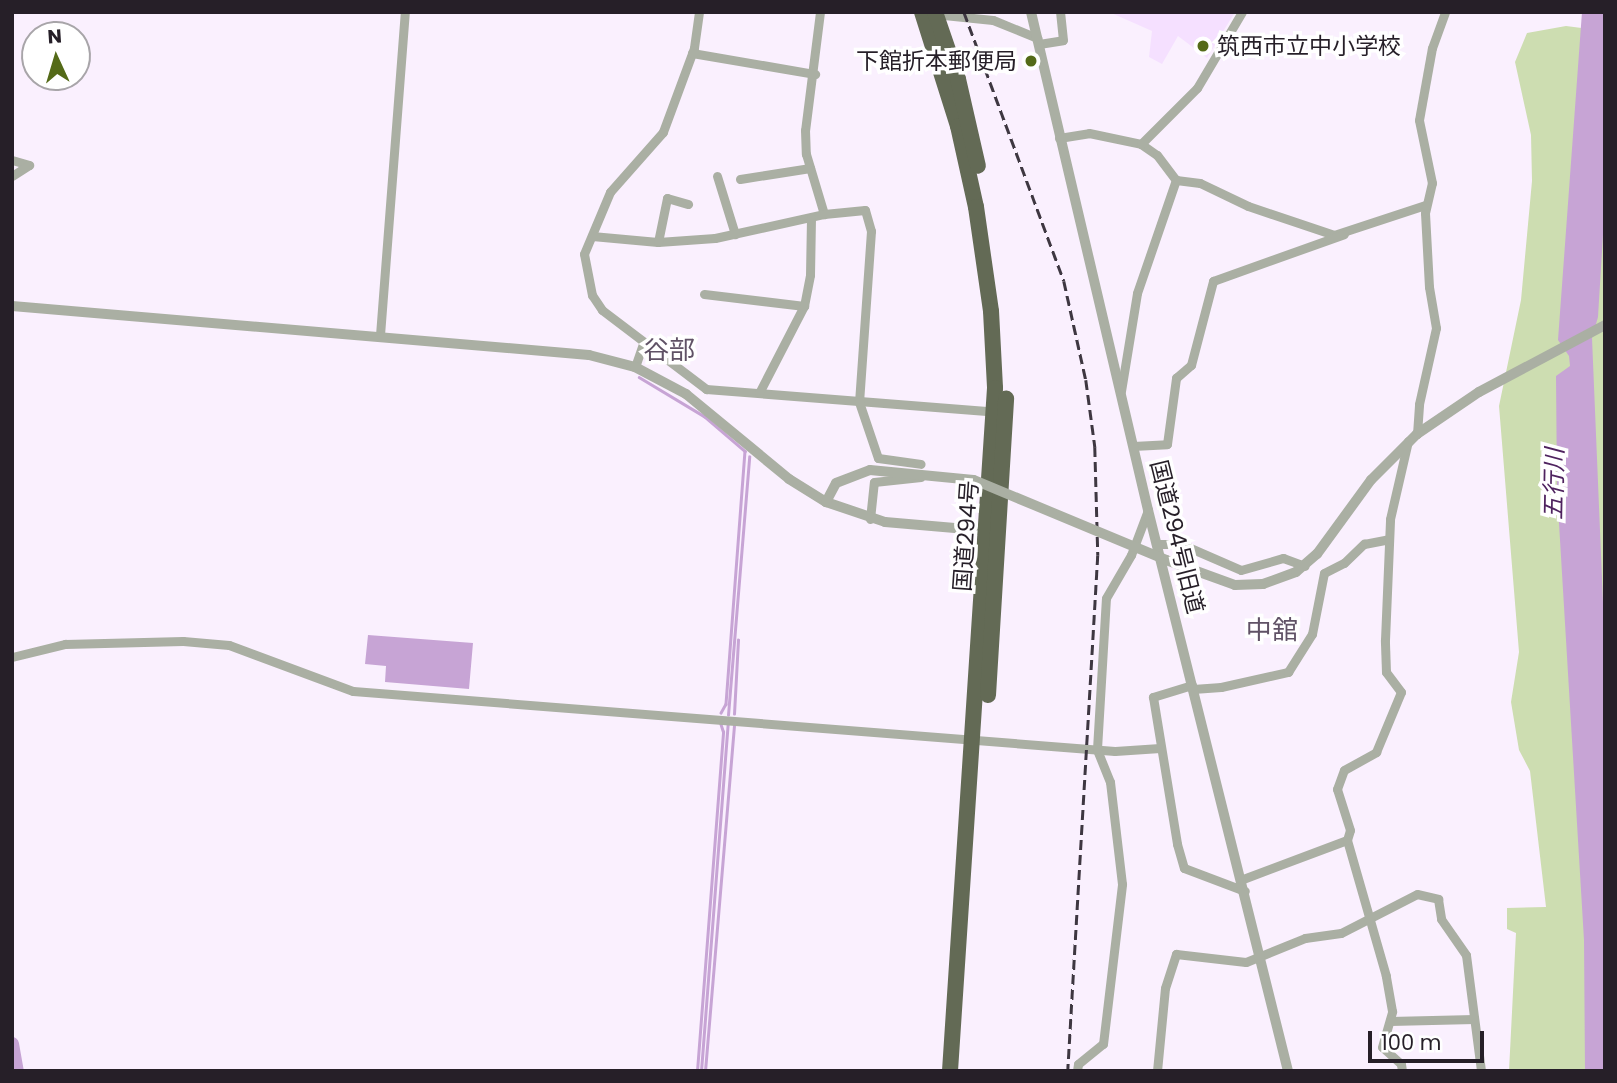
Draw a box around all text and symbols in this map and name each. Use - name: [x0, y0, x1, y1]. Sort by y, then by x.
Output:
- north arrow: [21, 21, 91, 91]
- text: N: [47, 23, 63, 51]
- place label: 筑西市立中小学校: [1217, 32, 1401, 60]
- marker: 筑西市立中小学校: [1195, 38, 1211, 54]
- place label: 下館折本郵便局: [856, 47, 1017, 75]
- marker: 下館折本郵便局: [1023, 53, 1039, 69]
- district label: 谷部: [643, 335, 695, 367]
- water label: 五行川: [1539, 448, 1569, 520]
- street label: 国道294号旧道: [1145, 457, 1209, 617]
- street label: 国道294号: [948, 480, 984, 592]
- district label: 中舘: [1246, 615, 1298, 647]
- scale bar: [1372, 1016, 1488, 1060]
- text: 100 m: [1381, 1028, 1441, 1057]

